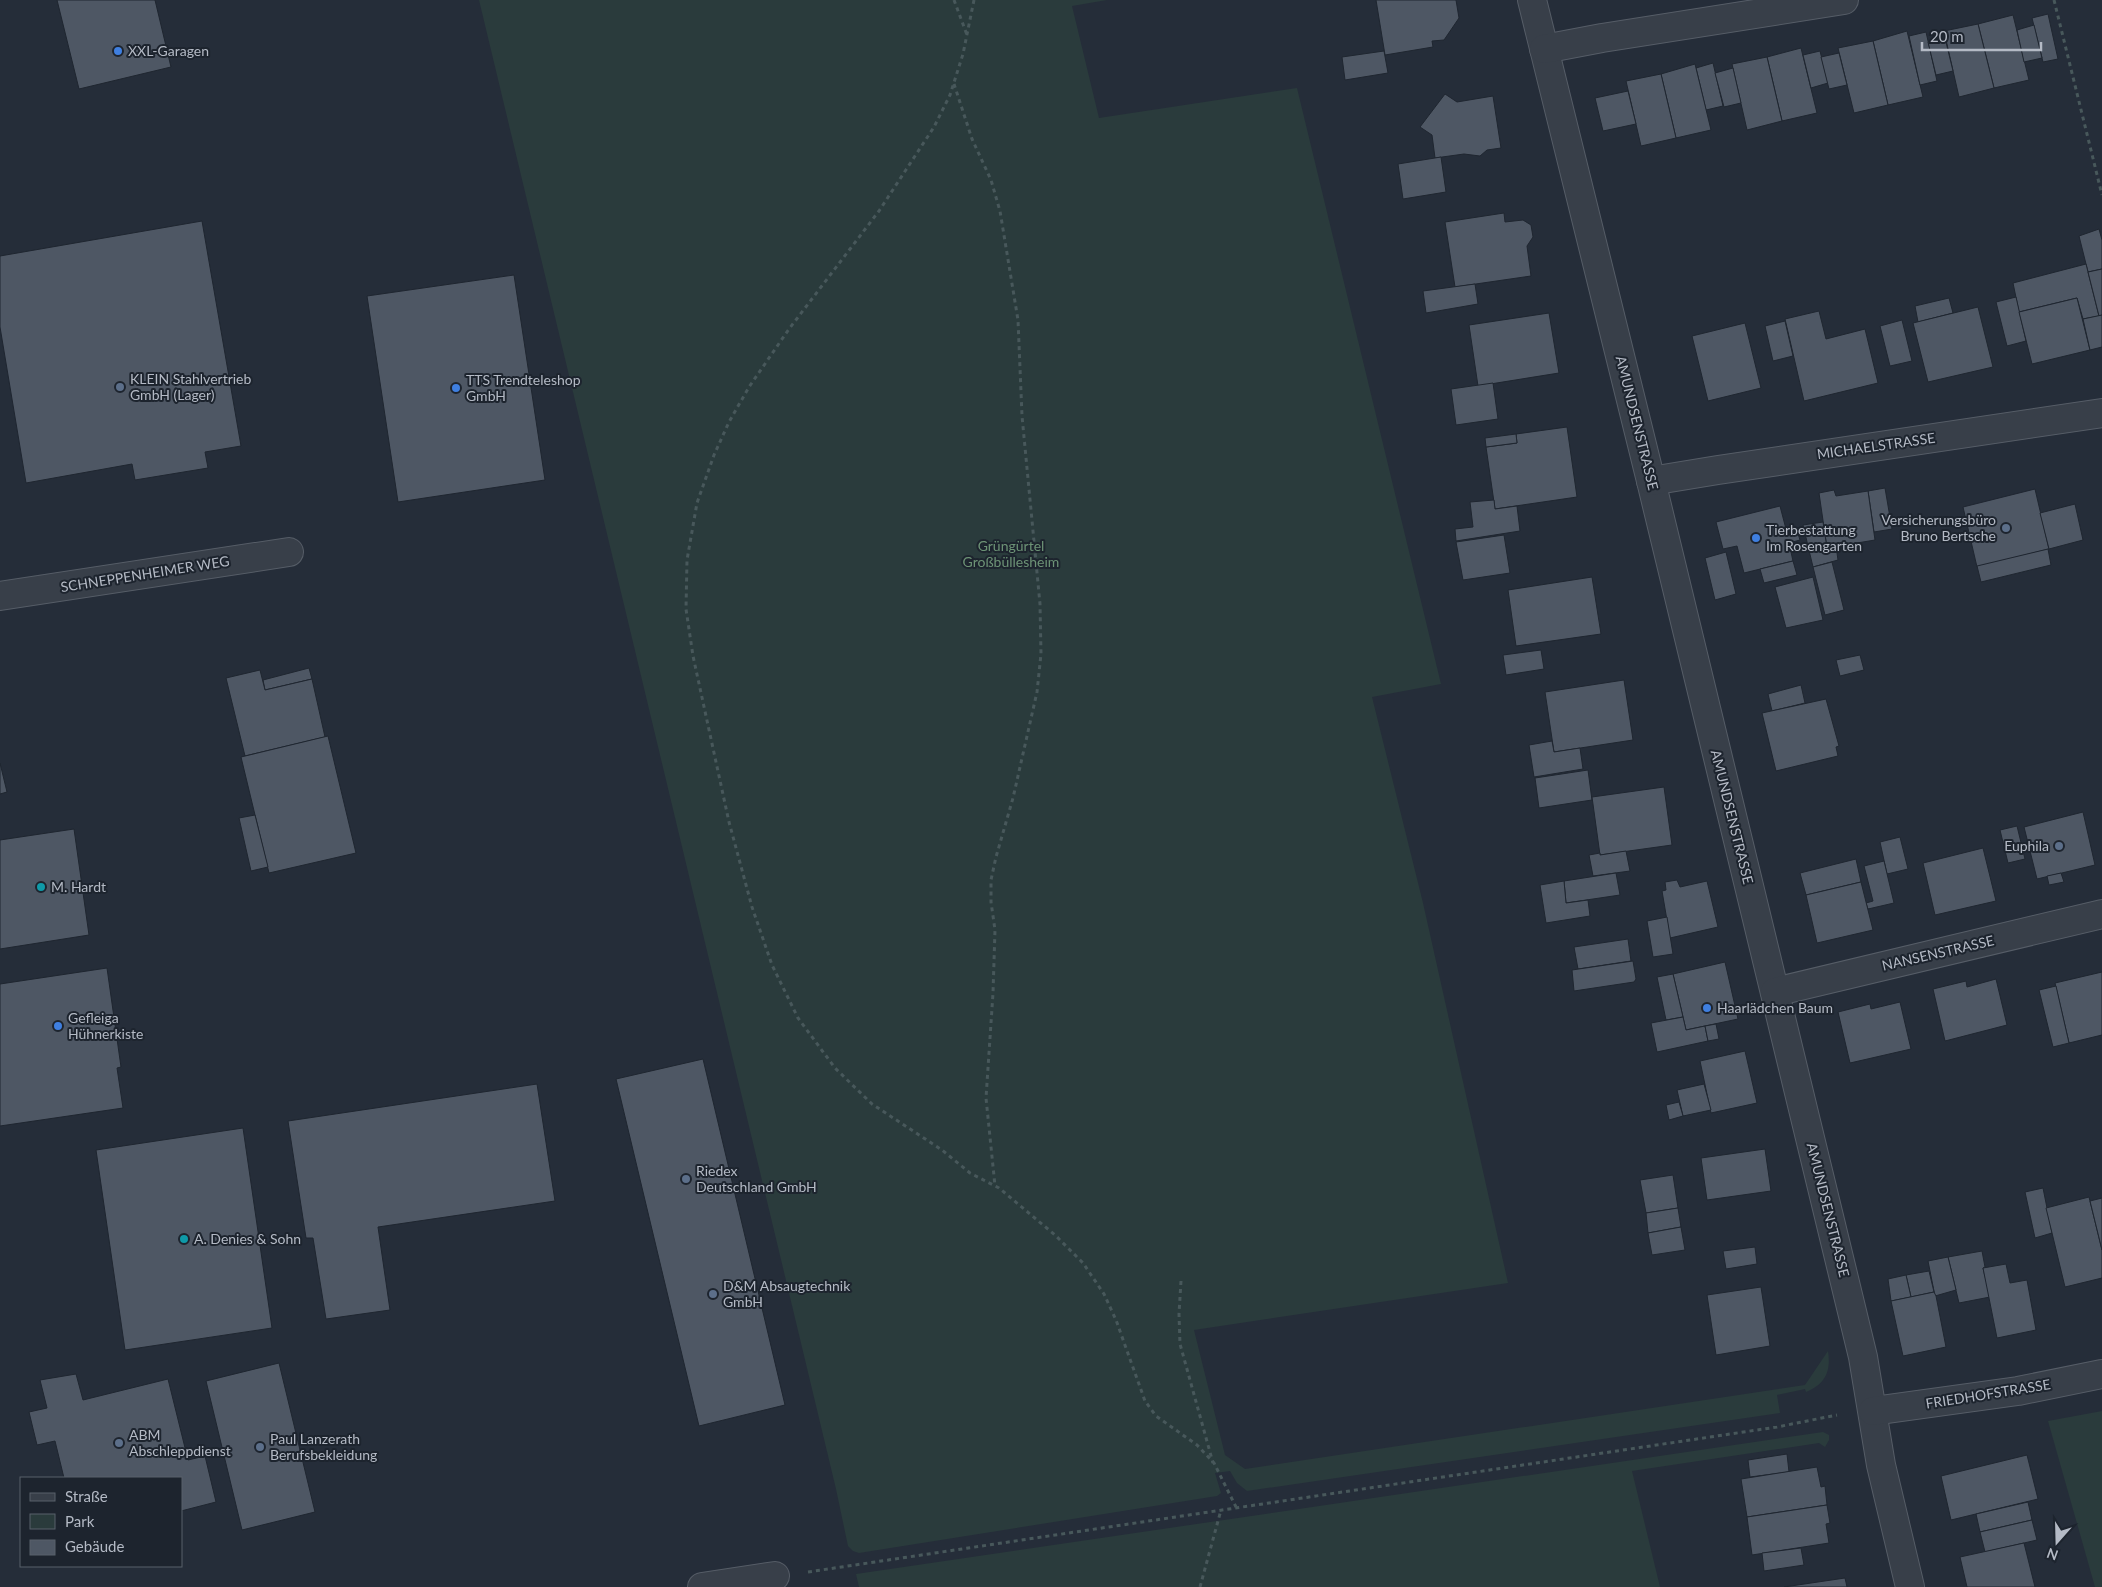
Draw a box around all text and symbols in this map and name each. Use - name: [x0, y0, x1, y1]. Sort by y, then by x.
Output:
- scale bar: [1922, 20, 2041, 52]
- text: 20 m: [1930, 27, 1964, 45]
- place label: XXL-Garagen: [128, 42, 209, 59]
- marker: XXL-Garagen: [112, 45, 124, 57]
- street label: AMUNDSENSTRASSE: [1613, 354, 1662, 492]
- place label: KLEIN Stahlvertrieb GmbH (Lager): [130, 370, 251, 403]
- place label: TTS Trendteleshop GmbH: [466, 371, 581, 404]
- marker: KLEIN Stahlvertrieb GmbH (Lager): [114, 381, 126, 393]
- marker: TTS Trendteleshop GmbH: [450, 382, 462, 394]
- street label: MICHAELSTRASSE: [1816, 429, 1936, 462]
- place label: Versicherungsbüro Bruno Bertsche: [1881, 511, 1996, 544]
- place label: Tierbestattung Im Rosengarten: [1766, 521, 1862, 554]
- marker: Versicherungsbüro Bruno Bertsche: [2000, 522, 2012, 534]
- marker: Tierbestattung Im Rosengarten: [1750, 532, 1762, 544]
- park label: Grüngürtel Großbüllesheim: [963, 537, 1059, 570]
- street label: SCHNEPPENHEIMER WEG: [59, 552, 230, 595]
- street label: AMUNDSENSTRASSE: [1708, 748, 1757, 886]
- place label: Euphila: [2004, 837, 2049, 854]
- marker: Euphila: [2053, 840, 2065, 852]
- place label: M. Hardt: [51, 878, 106, 895]
- marker: M. Hardt: [35, 881, 47, 893]
- street label: NANSENSTRASSE: [1880, 931, 1996, 974]
- place label: Haarlädchen Baum: [1717, 999, 1833, 1016]
- marker: Haarlädchen Baum: [1701, 1002, 1713, 1014]
- place label: Gefleiga Hühnerkiste: [68, 1009, 143, 1042]
- marker: Gefleiga Hühnerkiste: [52, 1020, 64, 1032]
- street label: AMUNDSENSTRASSE: [1804, 1141, 1853, 1279]
- place label: Riedex Deutschland GmbH: [696, 1162, 817, 1195]
- marker: Riedex Deutschland GmbH: [680, 1173, 692, 1185]
- place label: A. Denies & Sohn: [194, 1230, 301, 1247]
- marker: A. Denies & Sohn: [178, 1233, 190, 1245]
- place label: D&M Absaugtechnik GmbH: [723, 1277, 851, 1310]
- marker: D&M Absaugtechnik GmbH: [707, 1288, 719, 1300]
- street label: FRIEDHOFSTRASSE: [1924, 1375, 2052, 1412]
- place label: ABM Abschleppdienst: [129, 1426, 231, 1459]
- place label: Paul Lanzerath Berufsbekleidung: [270, 1430, 377, 1463]
- marker: ABM Abschleppdienst: [113, 1437, 125, 1449]
- marker: Paul Lanzerath Berufsbekleidung: [254, 1441, 266, 1453]
- legend: [20, 1477, 182, 1567]
- text: Straße: [65, 1487, 108, 1505]
- text: Park: [65, 1512, 95, 1530]
- north arrow: [2032, 1517, 2082, 1567]
- text: Gebäude: [65, 1537, 124, 1555]
- text: N: [2044, 1545, 2060, 1565]

